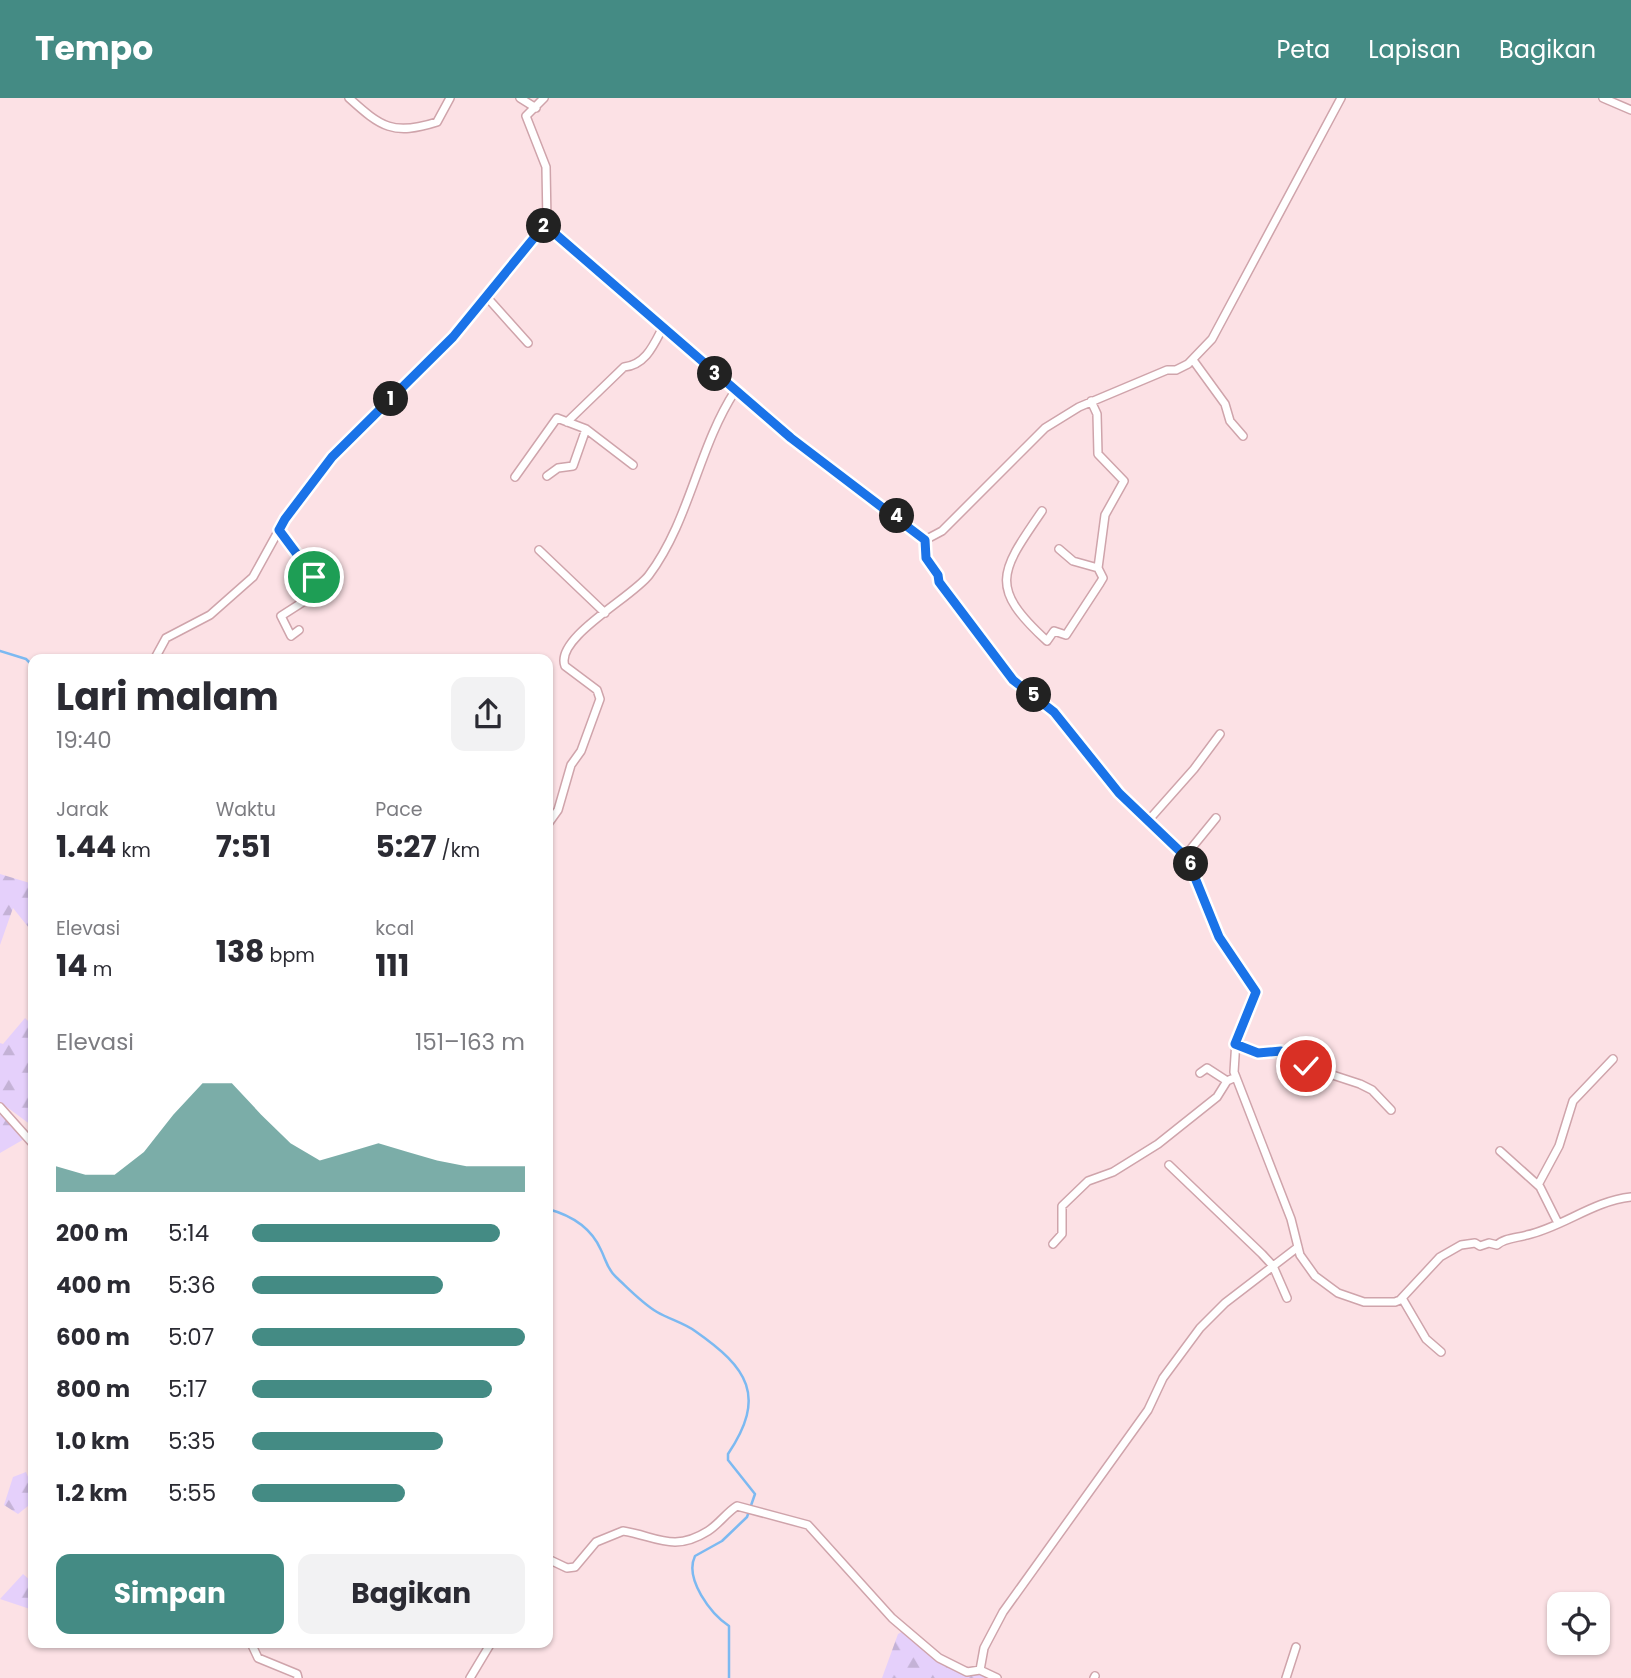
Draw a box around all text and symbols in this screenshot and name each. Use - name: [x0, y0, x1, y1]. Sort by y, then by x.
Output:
- text: Tempo: [35, 25, 153, 72]
- text: Peta: [1276, 33, 1330, 66]
- text: Lapisan: [1368, 33, 1461, 66]
- text: Bagikan: [1499, 33, 1596, 66]
- pin: 2: [526, 208, 562, 244]
- text: 2: [538, 212, 549, 239]
- pin: 3: [698, 356, 732, 392]
- text: 3: [709, 360, 720, 387]
- pin: 1: [374, 382, 408, 416]
- text: 1: [387, 385, 394, 412]
- pin: 4: [880, 498, 914, 534]
- text: 4: [890, 502, 903, 529]
- pin: [284, 547, 344, 607]
- icon: arrive: [295, 558, 333, 596]
- text: Lari malam: [56, 670, 279, 723]
- button: share: [451, 677, 525, 751]
- pin: 5: [1016, 678, 1052, 712]
- text: 5: [1027, 681, 1040, 708]
- text: 19:40: [56, 724, 112, 756]
- text: Jarak: [56, 796, 109, 823]
- text: Waktu: [216, 796, 276, 823]
- text: Pace: [375, 796, 423, 823]
- text: 1.44: [56, 825, 116, 868]
- text: 7:51: [216, 825, 271, 868]
- text: 5:27: [375, 825, 437, 868]
- text: km: [116, 837, 151, 864]
- text: /km: [437, 837, 480, 864]
- pin: 6: [1174, 846, 1208, 882]
- text: 6: [1184, 850, 1197, 877]
- text: Elevasi: [56, 915, 120, 942]
- text: kcal: [375, 915, 414, 942]
- text: 138: [216, 930, 265, 973]
- text: bpm: [265, 942, 315, 969]
- text: 14: [56, 944, 88, 987]
- text: 111: [375, 944, 409, 987]
- text: m: [88, 956, 112, 983]
- text: Elevasi: [56, 1026, 134, 1058]
- text: 151–163 m: [415, 1026, 525, 1058]
- pin: [1276, 1036, 1336, 1096]
- icon: check: [1287, 1047, 1325, 1085]
- text: 200 m: [56, 1217, 128, 1249]
- text: 5:14: [168, 1217, 209, 1249]
- text: 400 m: [56, 1269, 131, 1301]
- text: 5:36: [168, 1269, 216, 1301]
- text: 600 m: [56, 1321, 130, 1353]
- text: 5:07: [168, 1321, 214, 1353]
- text: 800 m: [56, 1373, 130, 1405]
- text: 5:17: [168, 1373, 207, 1405]
- text: 1.0 km: [56, 1425, 130, 1457]
- text: 5:35: [168, 1425, 215, 1457]
- text: 1.2 km: [56, 1477, 128, 1509]
- text: 5:55: [168, 1477, 216, 1509]
- button: Simpan: [56, 1554, 284, 1634]
- button: Bagikan: [298, 1554, 525, 1634]
- map controls: [1547, 1592, 1610, 1655]
- button: locate: [1547, 1592, 1610, 1655]

